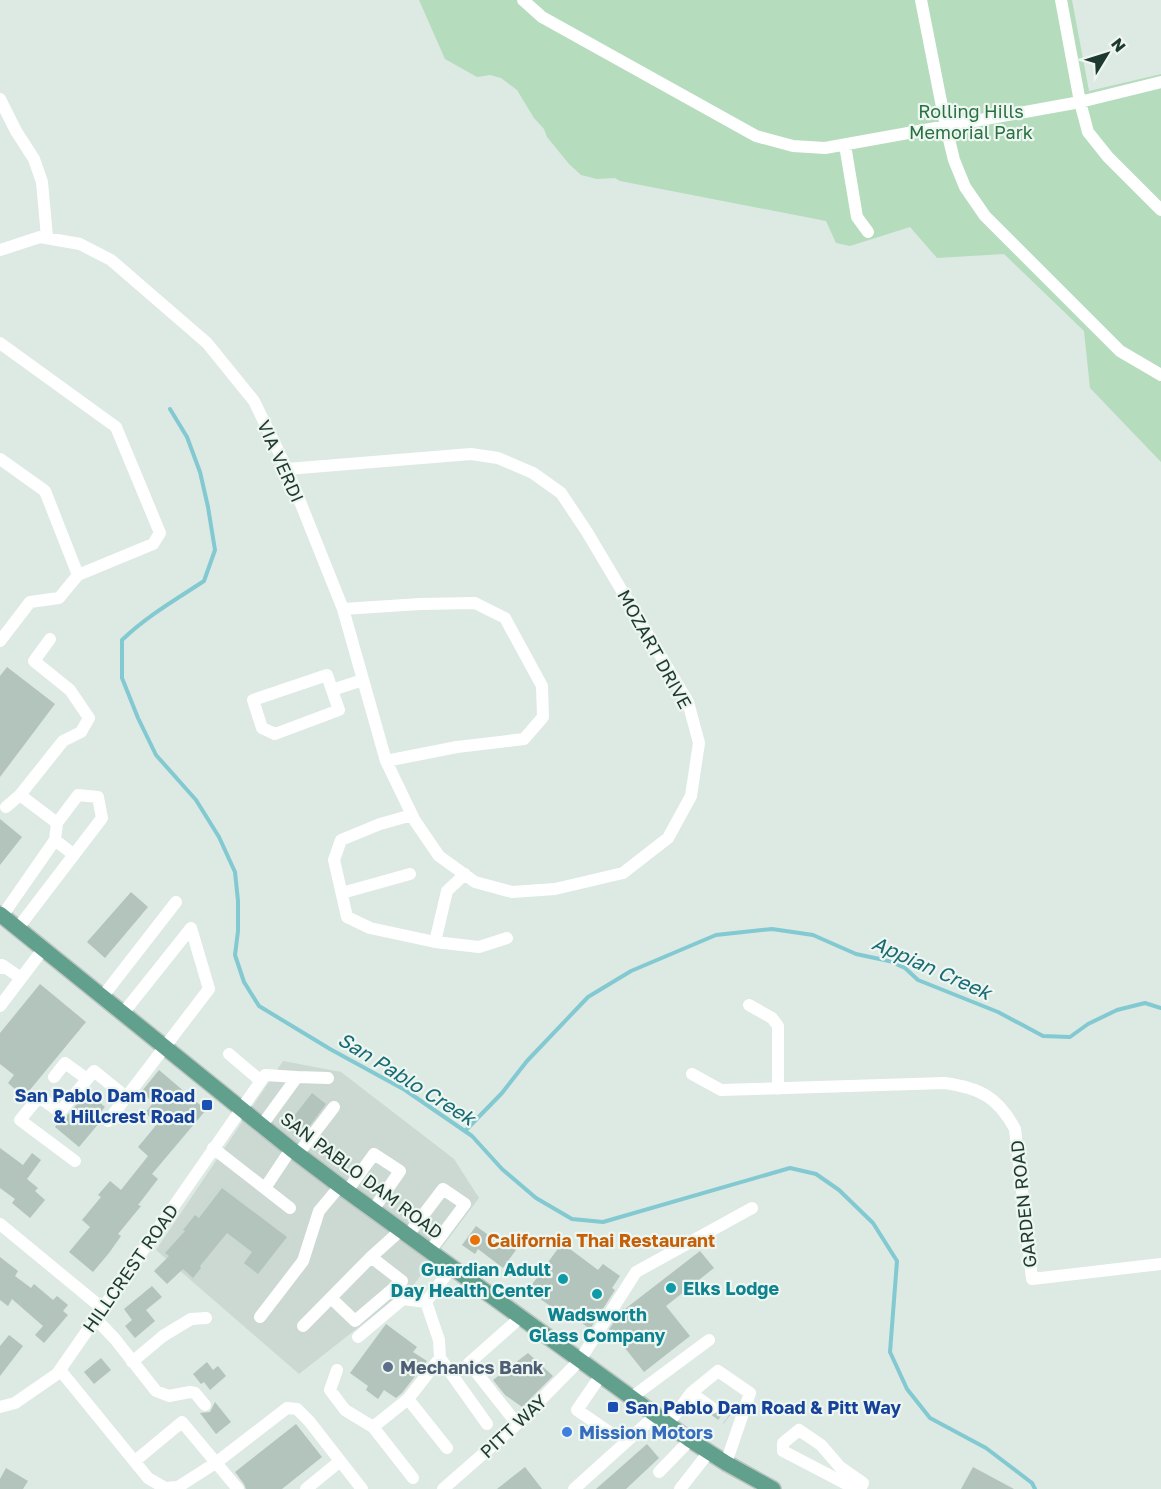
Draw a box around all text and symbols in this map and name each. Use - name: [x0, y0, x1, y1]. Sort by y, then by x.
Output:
- north arrow: [1077, 24, 1137, 84]
- text: N: [1107, 34, 1130, 56]
- park label: Rolling Hills Memorial Park: [909, 100, 1033, 143]
- street label: VIA VERDI: [253, 416, 309, 506]
- street label: MOZART DRIVE: [613, 586, 697, 712]
- water label: Appian Creek: [869, 930, 998, 1005]
- water label: San Pablo Creek: [334, 1026, 482, 1131]
- place label: San Pablo Dam Road & Hillcrest Road: [14, 1084, 195, 1127]
- marker: San Pablo Dam Road & Hillcrest Road: [200, 1098, 214, 1112]
- street label: SAN PABLO DAM ROAD: [276, 1107, 448, 1243]
- street label: GARDEN ROAD: [1005, 1139, 1041, 1269]
- street label: HILLCREST ROAD: [78, 1200, 182, 1336]
- place label: California Thai Restaurant: [487, 1229, 715, 1251]
- marker: California Thai Restaurant: [468, 1233, 482, 1247]
- place label: Guardian Adult Day Health Center: [391, 1258, 551, 1301]
- marker: Guardian Adult Day Health Center: [556, 1272, 570, 1286]
- place label: Elks Lodge: [683, 1277, 779, 1299]
- marker: Elks Lodge: [664, 1281, 678, 1295]
- marker: Wadsworth Glass Company: [590, 1287, 604, 1301]
- place label: Wadsworth Glass Company: [529, 1303, 665, 1346]
- place label: Mechanics Bank: [400, 1356, 544, 1378]
- marker: Mechanics Bank: [381, 1360, 395, 1374]
- street label: PITT WAY: [475, 1389, 551, 1462]
- place label: San Pablo Dam Road & Pitt Way: [625, 1396, 901, 1418]
- marker: San Pablo Dam Road & Pitt Way: [606, 1400, 620, 1414]
- place label: Mission Motors: [579, 1421, 713, 1443]
- marker: Mission Motors: [560, 1425, 574, 1439]

